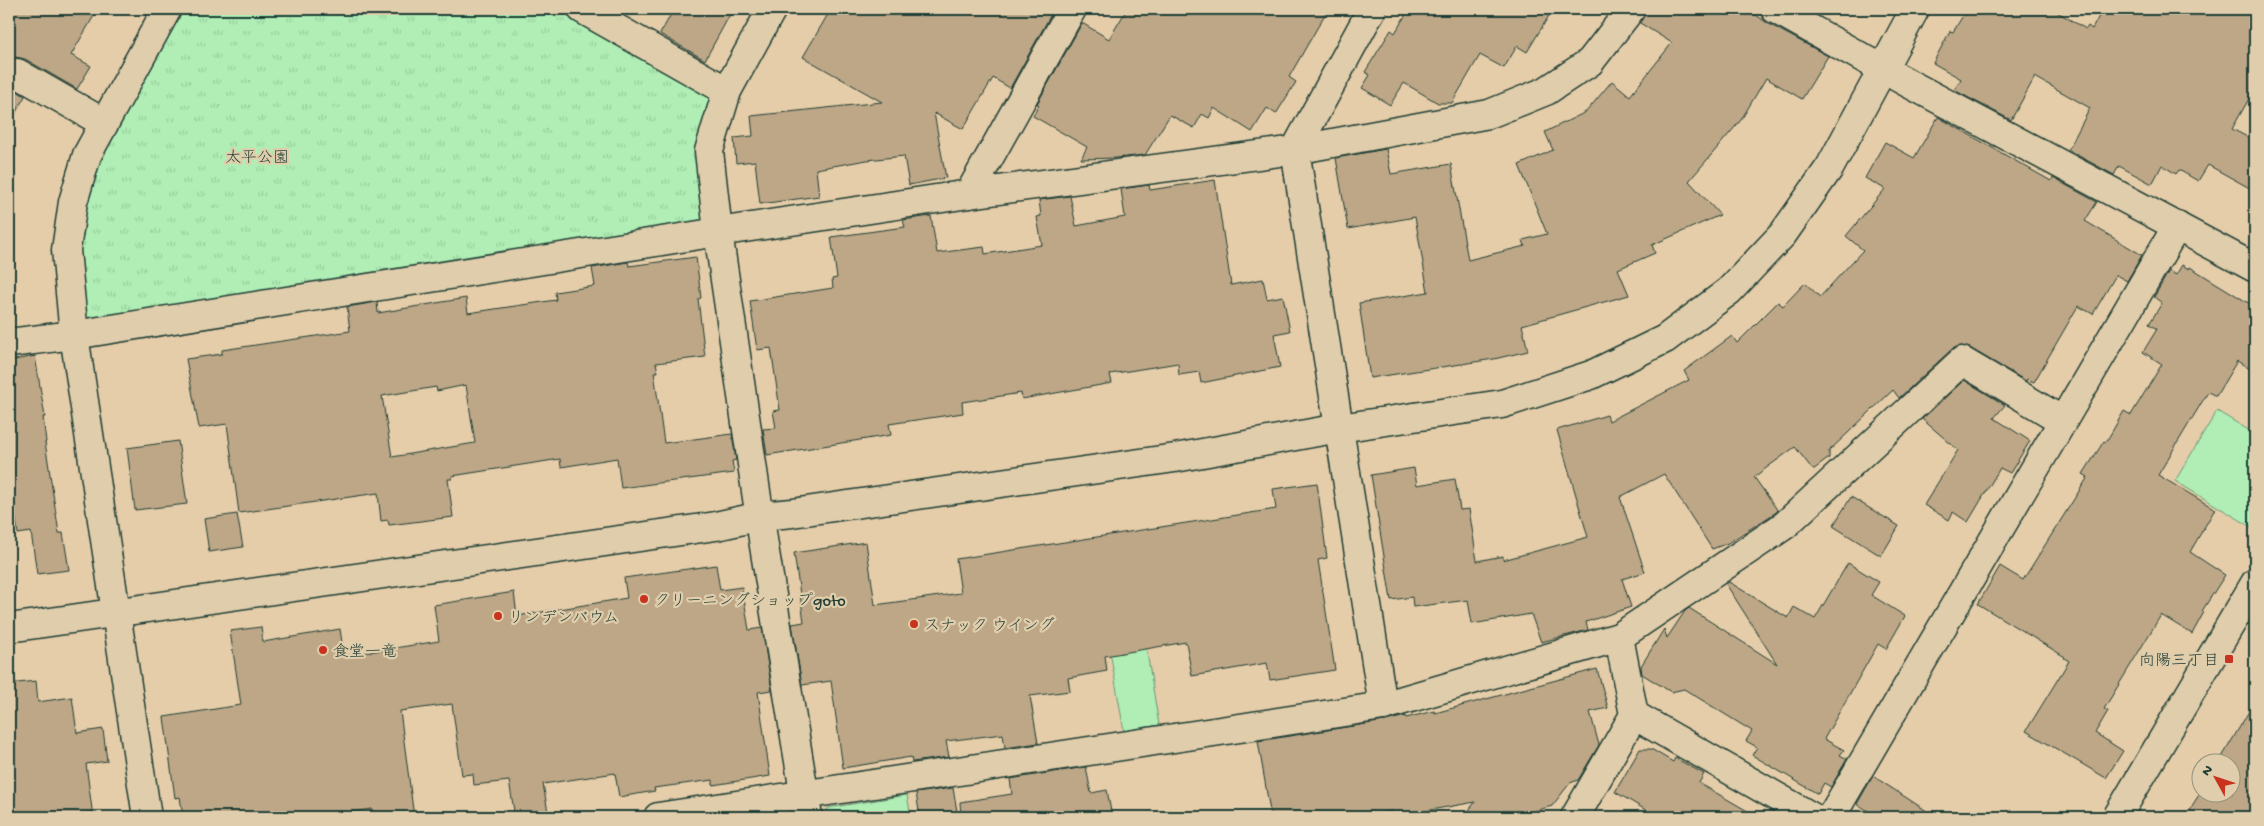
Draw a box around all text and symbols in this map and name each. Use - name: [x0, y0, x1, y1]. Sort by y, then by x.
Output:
- park label: 太平公園: [225, 149, 289, 169]
- place label: クリーニングショップgoto: [654, 592, 846, 612]
- marker: クリーニングショップgoto: [638, 593, 650, 605]
- place label: リンデンバウム: [508, 609, 619, 629]
- marker: リンデンバウム: [492, 610, 504, 622]
- place label: スナック ウイング: [924, 617, 1055, 637]
- marker: スナック ウイング: [908, 618, 920, 630]
- place label: 食堂一竜: [333, 642, 397, 663]
- marker: 食堂一竜: [317, 644, 329, 656]
- place label: 向陽三丁目: [2139, 652, 2219, 672]
- marker: 向陽三丁目: [2223, 653, 2235, 665]
- north arrow: [2192, 754, 2242, 804]
- text: N: [2199, 762, 2217, 780]

